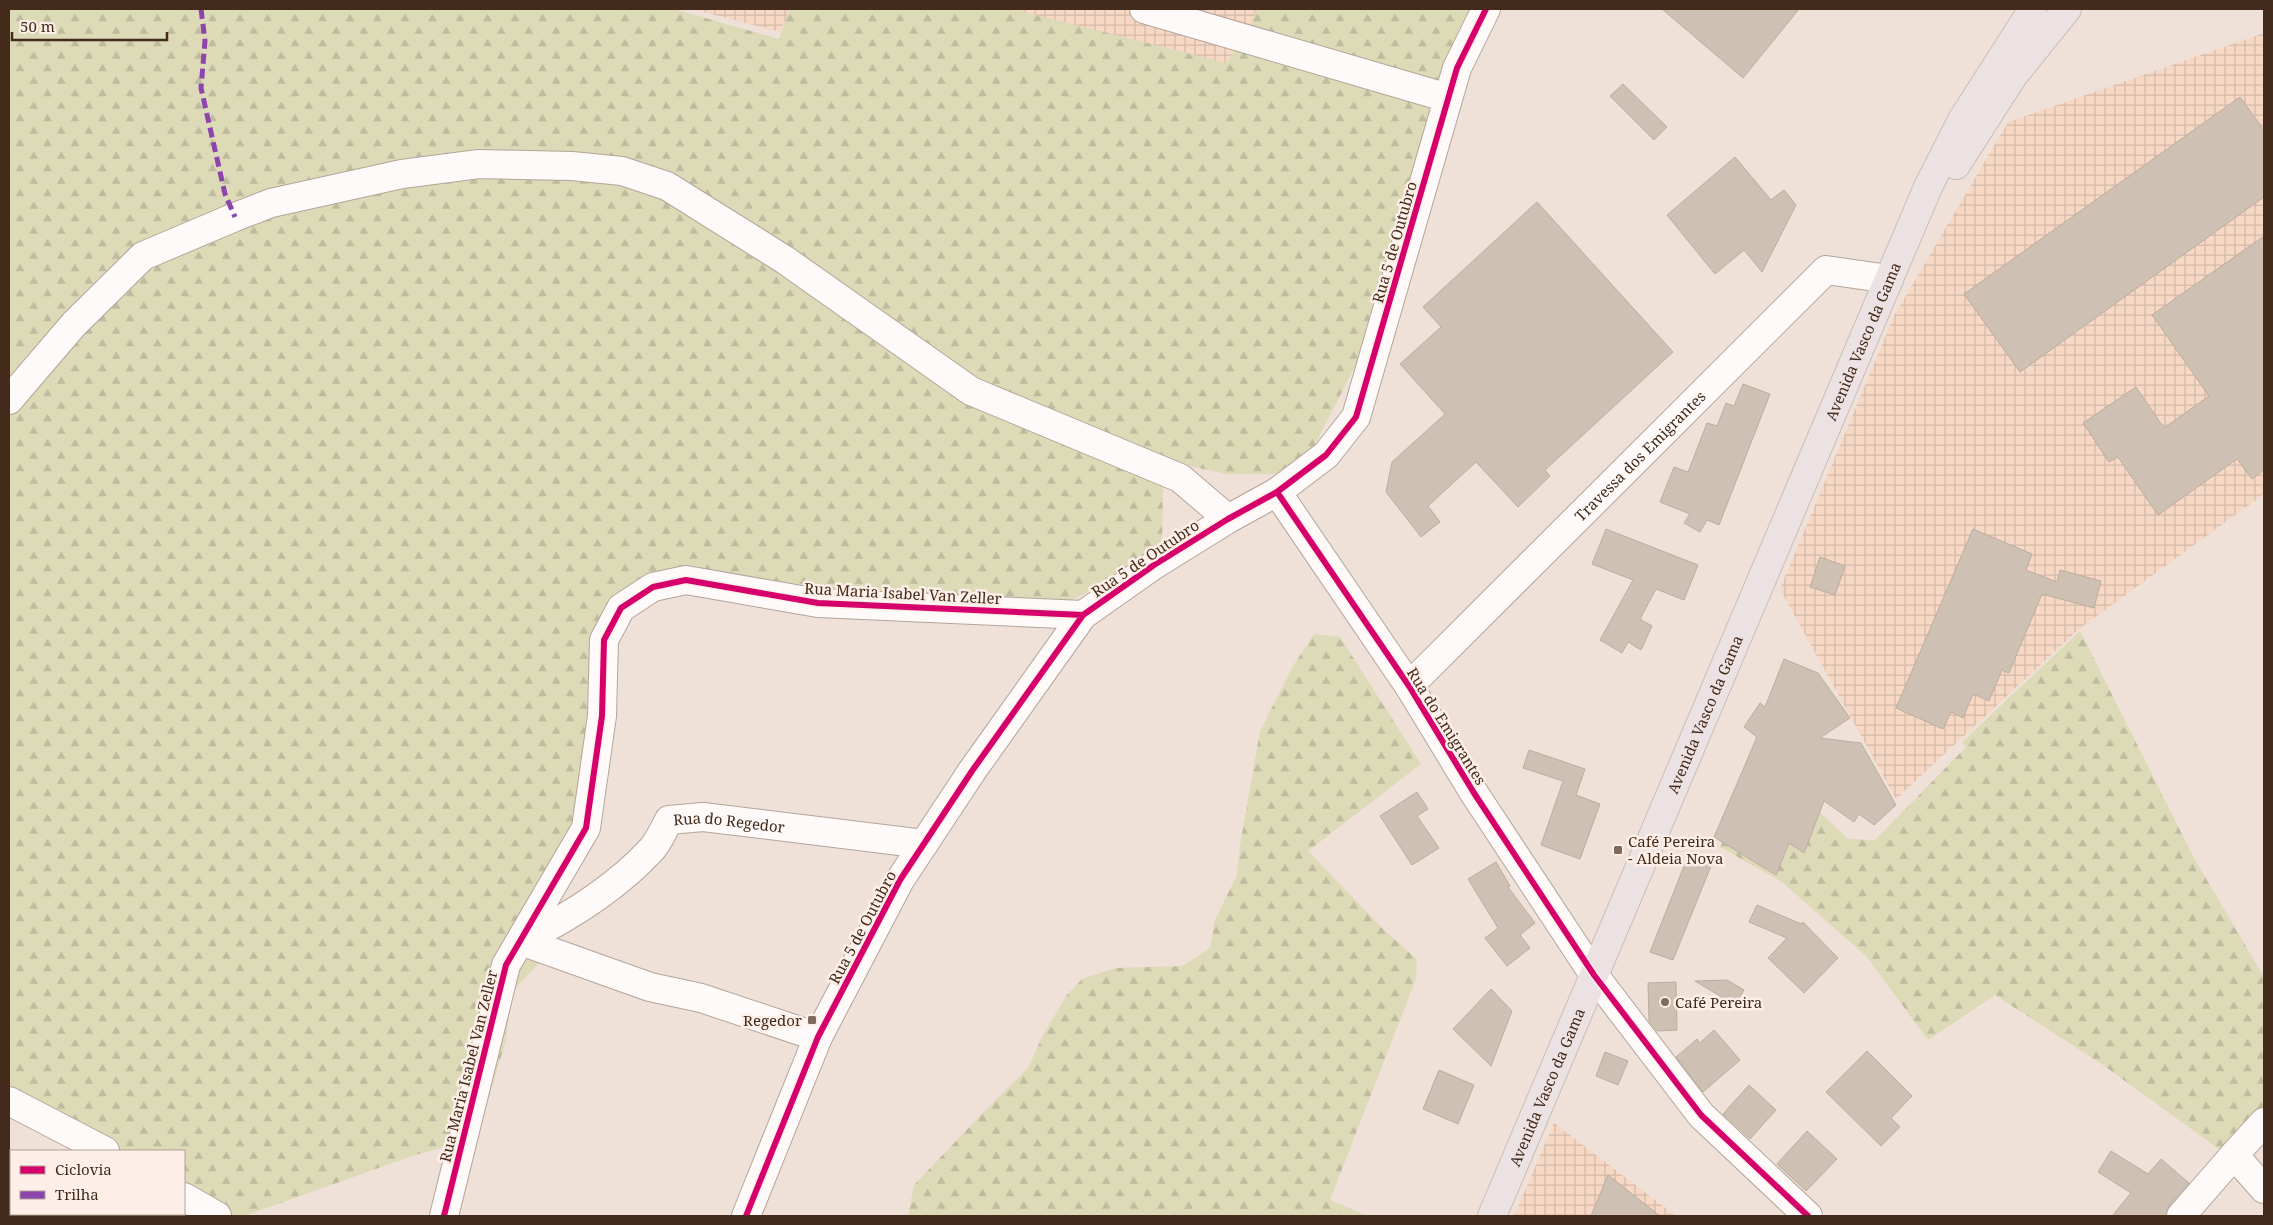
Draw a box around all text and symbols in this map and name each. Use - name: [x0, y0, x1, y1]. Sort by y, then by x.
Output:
- scale bar: [12, 10, 168, 42]
- text: 50 m: [20, 16, 55, 36]
- street label: Rua 5 de Outubro: [1367, 179, 1421, 305]
- street label: Avenida Vasco da Gama: [1820, 259, 1905, 424]
- street label: Travessa dos Emigrantes: [1570, 386, 1710, 525]
- street label: Rua 5 de Outubro: [1087, 515, 1203, 601]
- street label: Rua Maria Isabel Van Zeller: [804, 578, 1002, 608]
- street label: Avenida Vasco da Gama: [1662, 632, 1747, 796]
- street label: Rua do Emigrantes: [1403, 664, 1491, 789]
- street label: Rua do Regedor: [672, 807, 786, 837]
- place label: Café Pereira - Aldeia Nova: [1628, 831, 1723, 868]
- marker: Café Pereira - Aldeia Nova: [1612, 844, 1624, 856]
- street label: Rua 5 de Outubro: [824, 867, 900, 987]
- street label: Rua Maria Isabel Van Zeller: [434, 968, 502, 1164]
- place label: Café Pereira: [1675, 992, 1762, 1012]
- marker: Café Pereira: [1659, 996, 1671, 1008]
- street label: Avenida Vasco da Gama: [1504, 1005, 1589, 1169]
- place label: Regedor: [743, 1010, 802, 1030]
- marker: Regedor: [806, 1014, 818, 1026]
- legend: [10, 1150, 185, 1215]
- text: Ciclovia: [55, 1159, 112, 1179]
- text: Trilha: [55, 1184, 99, 1204]

